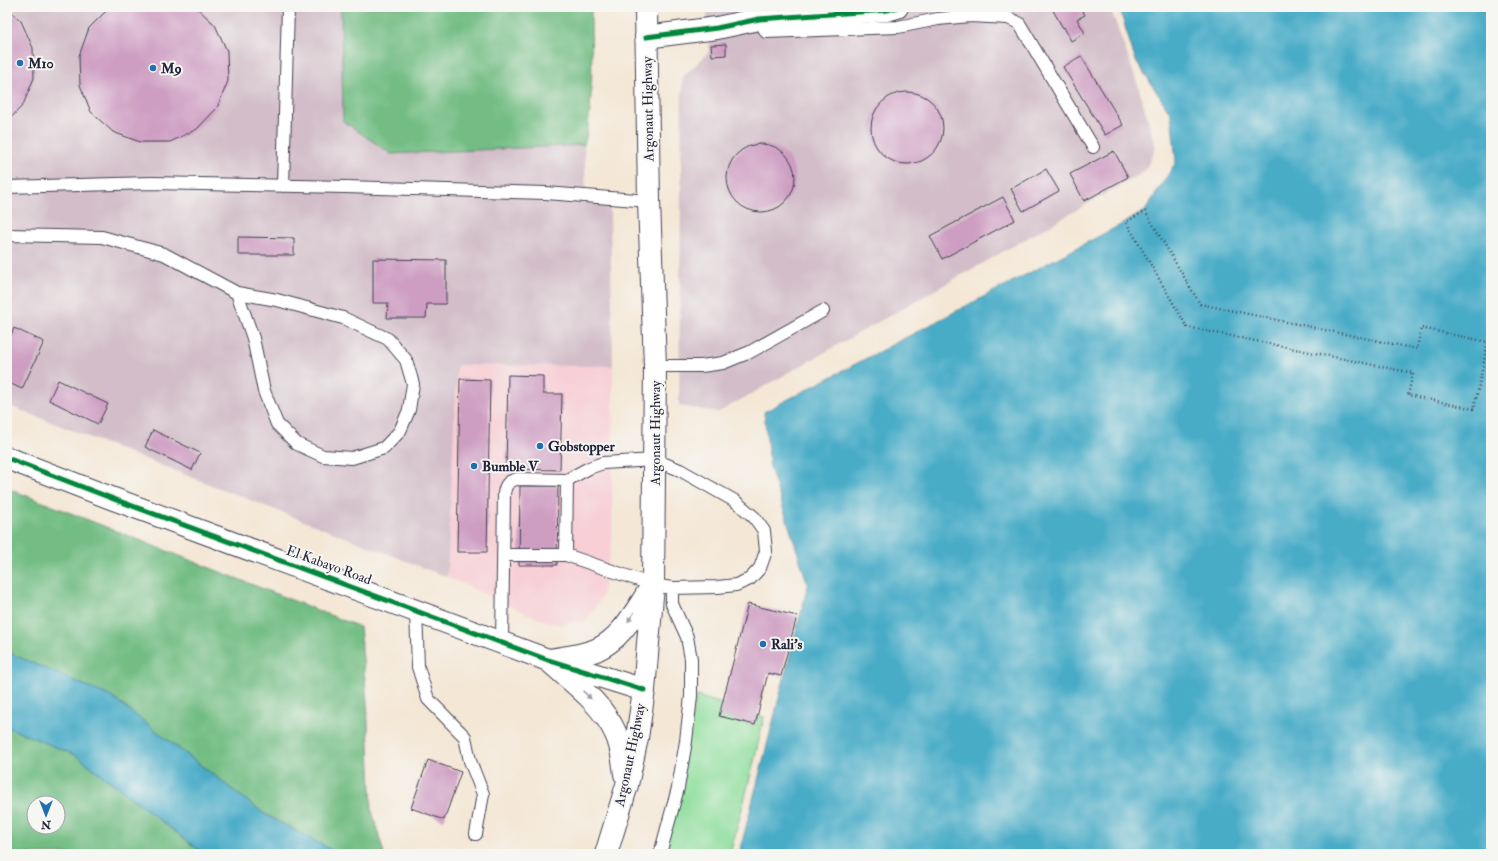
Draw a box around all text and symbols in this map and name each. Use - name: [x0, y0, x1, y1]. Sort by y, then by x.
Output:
- place label: M10: [27, 55, 54, 72]
- street label: Argonaut Highway: [639, 56, 658, 163]
- marker: M10: [15, 58, 25, 68]
- place label: M9: [160, 60, 182, 77]
- marker: M9: [148, 63, 158, 73]
- street label: Argonaut Highway: [647, 380, 665, 486]
- place label: Gobstopper: [548, 438, 615, 456]
- marker: Gobstopper: [535, 441, 545, 451]
- place label: Bumble V: [482, 458, 539, 475]
- marker: Bumble V: [469, 461, 479, 471]
- street label: El Kabayo Road: [284, 542, 374, 589]
- one-way arrow: [627, 612, 635, 623]
- place label: Rali's: [771, 636, 802, 653]
- marker: Rali's: [758, 639, 768, 649]
- one-way arrow: [582, 691, 592, 700]
- street label: Argonaut Highway: [611, 701, 650, 809]
- north arrow: [26, 795, 66, 835]
- text: N: [40, 818, 52, 831]

